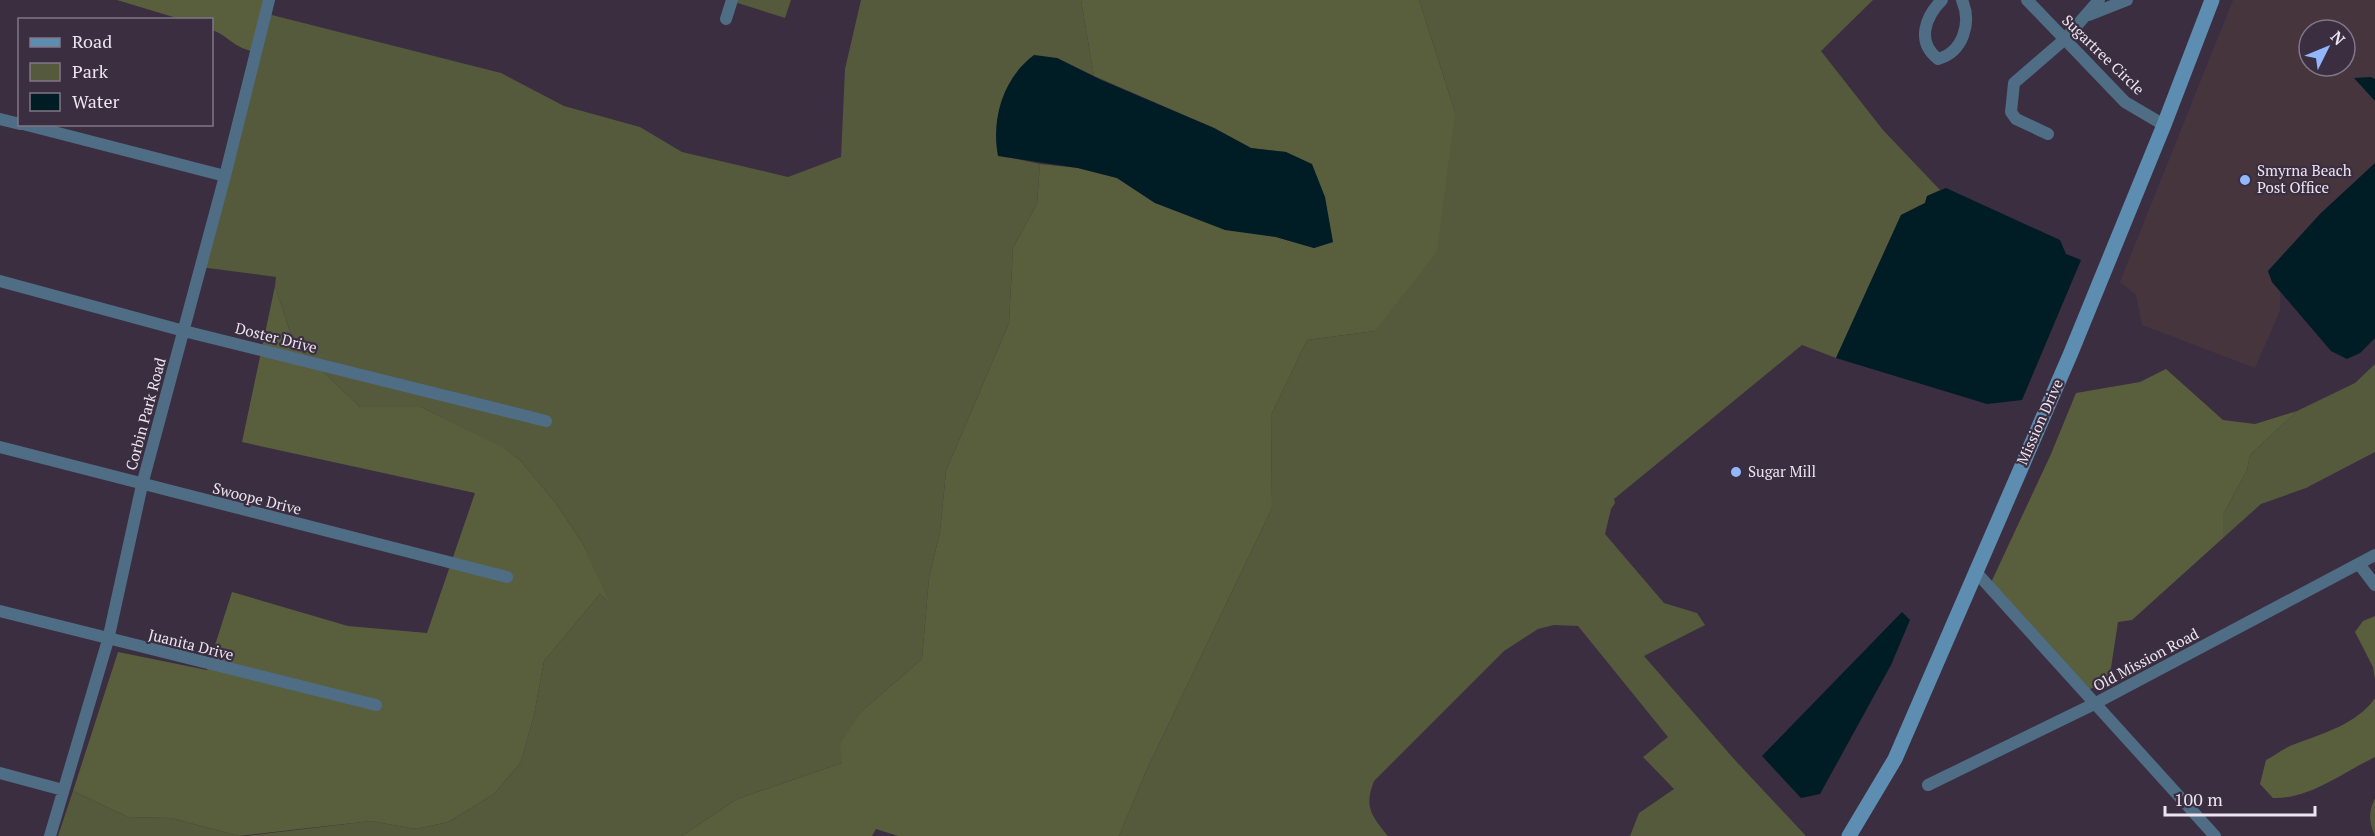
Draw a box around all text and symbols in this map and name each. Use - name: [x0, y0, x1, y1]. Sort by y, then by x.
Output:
- street label: Sugartree Circle: [2058, 10, 2149, 99]
- legend: [18, 18, 213, 126]
- north arrow: [2297, 18, 2357, 78]
- text: N: [2326, 26, 2350, 50]
- text: Road: [72, 29, 112, 53]
- text: Park: [72, 59, 109, 83]
- text: Water: [72, 89, 119, 113]
- place label: Smyrna Beach Post Office: [2257, 160, 2352, 197]
- marker: Smyrna Beach Post Office: [2238, 173, 2252, 187]
- street label: Doster Drive: [233, 317, 319, 357]
- street label: Corbin Park Road: [120, 355, 170, 472]
- street label: Mission Drive: [2011, 376, 2067, 468]
- place label: Sugar Mill: [1748, 461, 1816, 481]
- marker: Sugar Mill: [1729, 465, 1743, 479]
- street label: Swoope Drive: [211, 477, 304, 519]
- street label: Old Mission Road: [2089, 623, 2202, 695]
- street label: Juanita Drive: [146, 624, 236, 664]
- scale bar: [2165, 779, 2315, 817]
- text: 100 m: [2174, 787, 2223, 811]

